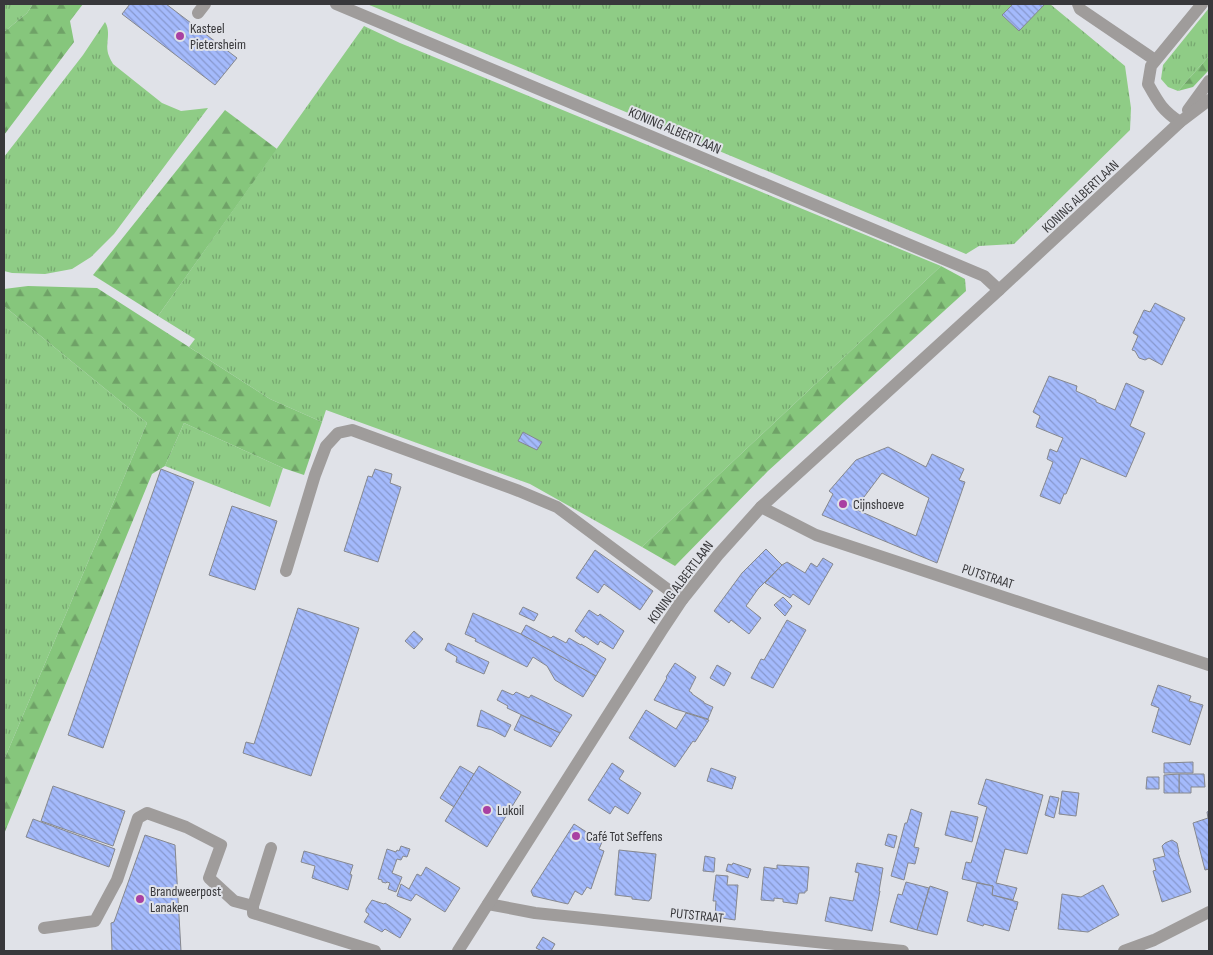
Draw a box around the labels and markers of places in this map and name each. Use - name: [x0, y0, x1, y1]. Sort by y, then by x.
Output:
- place label: Kasteel Pietersheim: [190, 20, 246, 53]
- marker: Kasteel Pietersheim: [174, 30, 186, 42]
- place label: Cijnshoeve: [853, 496, 904, 513]
- marker: Cijnshoeve: [837, 498, 849, 510]
- place label: Lukoil: [497, 802, 524, 819]
- marker: Lukoil: [481, 804, 493, 816]
- place label: Café Tot Seffens: [586, 828, 663, 845]
- marker: Café Tot Seffens: [570, 830, 582, 842]
- place label: Brandweerpost Lanaken: [150, 883, 221, 916]
- marker: Brandweerpost Lanaken: [134, 893, 146, 905]

